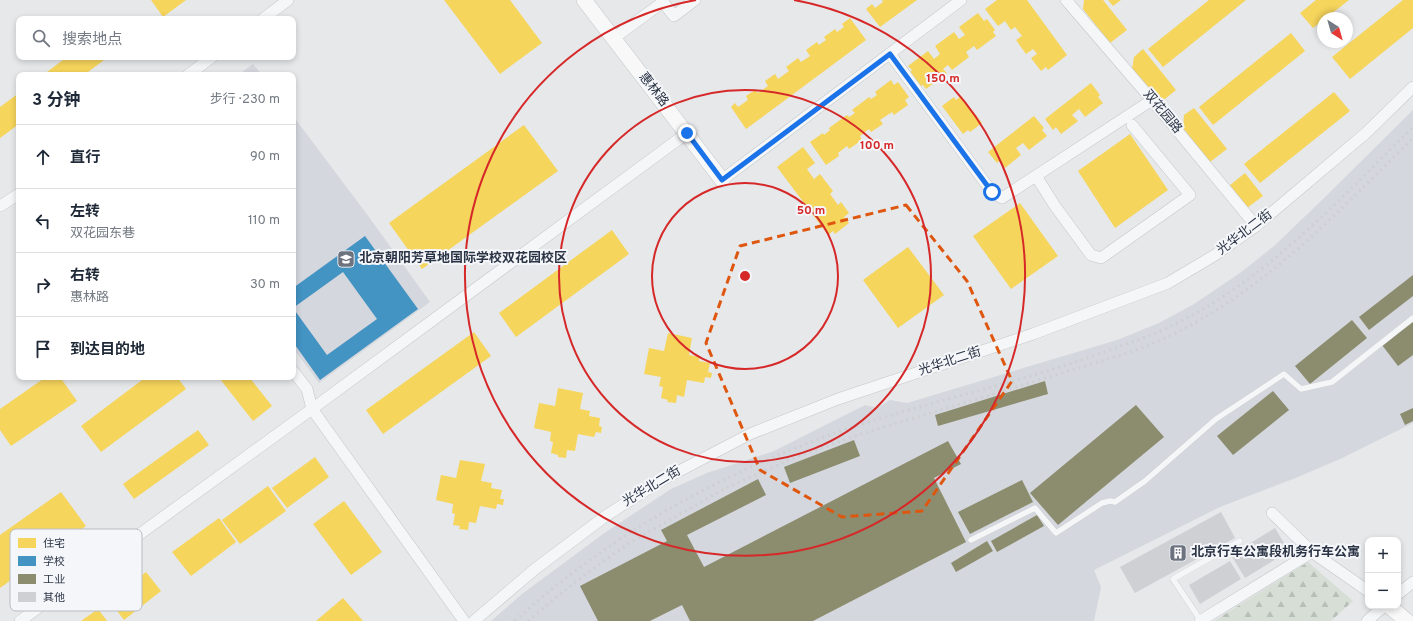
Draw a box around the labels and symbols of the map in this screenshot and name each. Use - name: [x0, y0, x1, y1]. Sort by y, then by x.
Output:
- north arrow: [1317, 12, 1353, 48]
- street label: 惠林路: [635, 70, 671, 110]
- text: 150 m: [926, 71, 960, 87]
- street label: 双花园路: [1139, 87, 1185, 137]
- route end: [678, 124, 696, 142]
- text: 100 m: [860, 138, 894, 154]
- route start: [983, 183, 1001, 201]
- text: 50 m: [797, 203, 825, 219]
- street label: 光华北二街: [1214, 206, 1276, 259]
- school or university icon: 北京朝阳芳草地国际学校双花园校区: [336, 249, 356, 269]
- place label: 北京朝阳芳草地国际学校双花园校区: [359, 250, 567, 267]
- centre of rings: [738, 269, 752, 283]
- street label: 光华北二街: [916, 343, 983, 380]
- street label: 光华北二街: [620, 463, 684, 511]
- legend: [10, 529, 142, 611]
- text: 住宅: [43, 537, 65, 551]
- building icon: 北京行车公寓段机务行车公寓: [1168, 543, 1188, 563]
- place label: 北京行车公寓段机务行车公寓: [1191, 544, 1360, 561]
- text: 学校: [43, 555, 65, 569]
- text: 工业: [43, 573, 65, 587]
- text: 其他: [43, 591, 65, 605]

